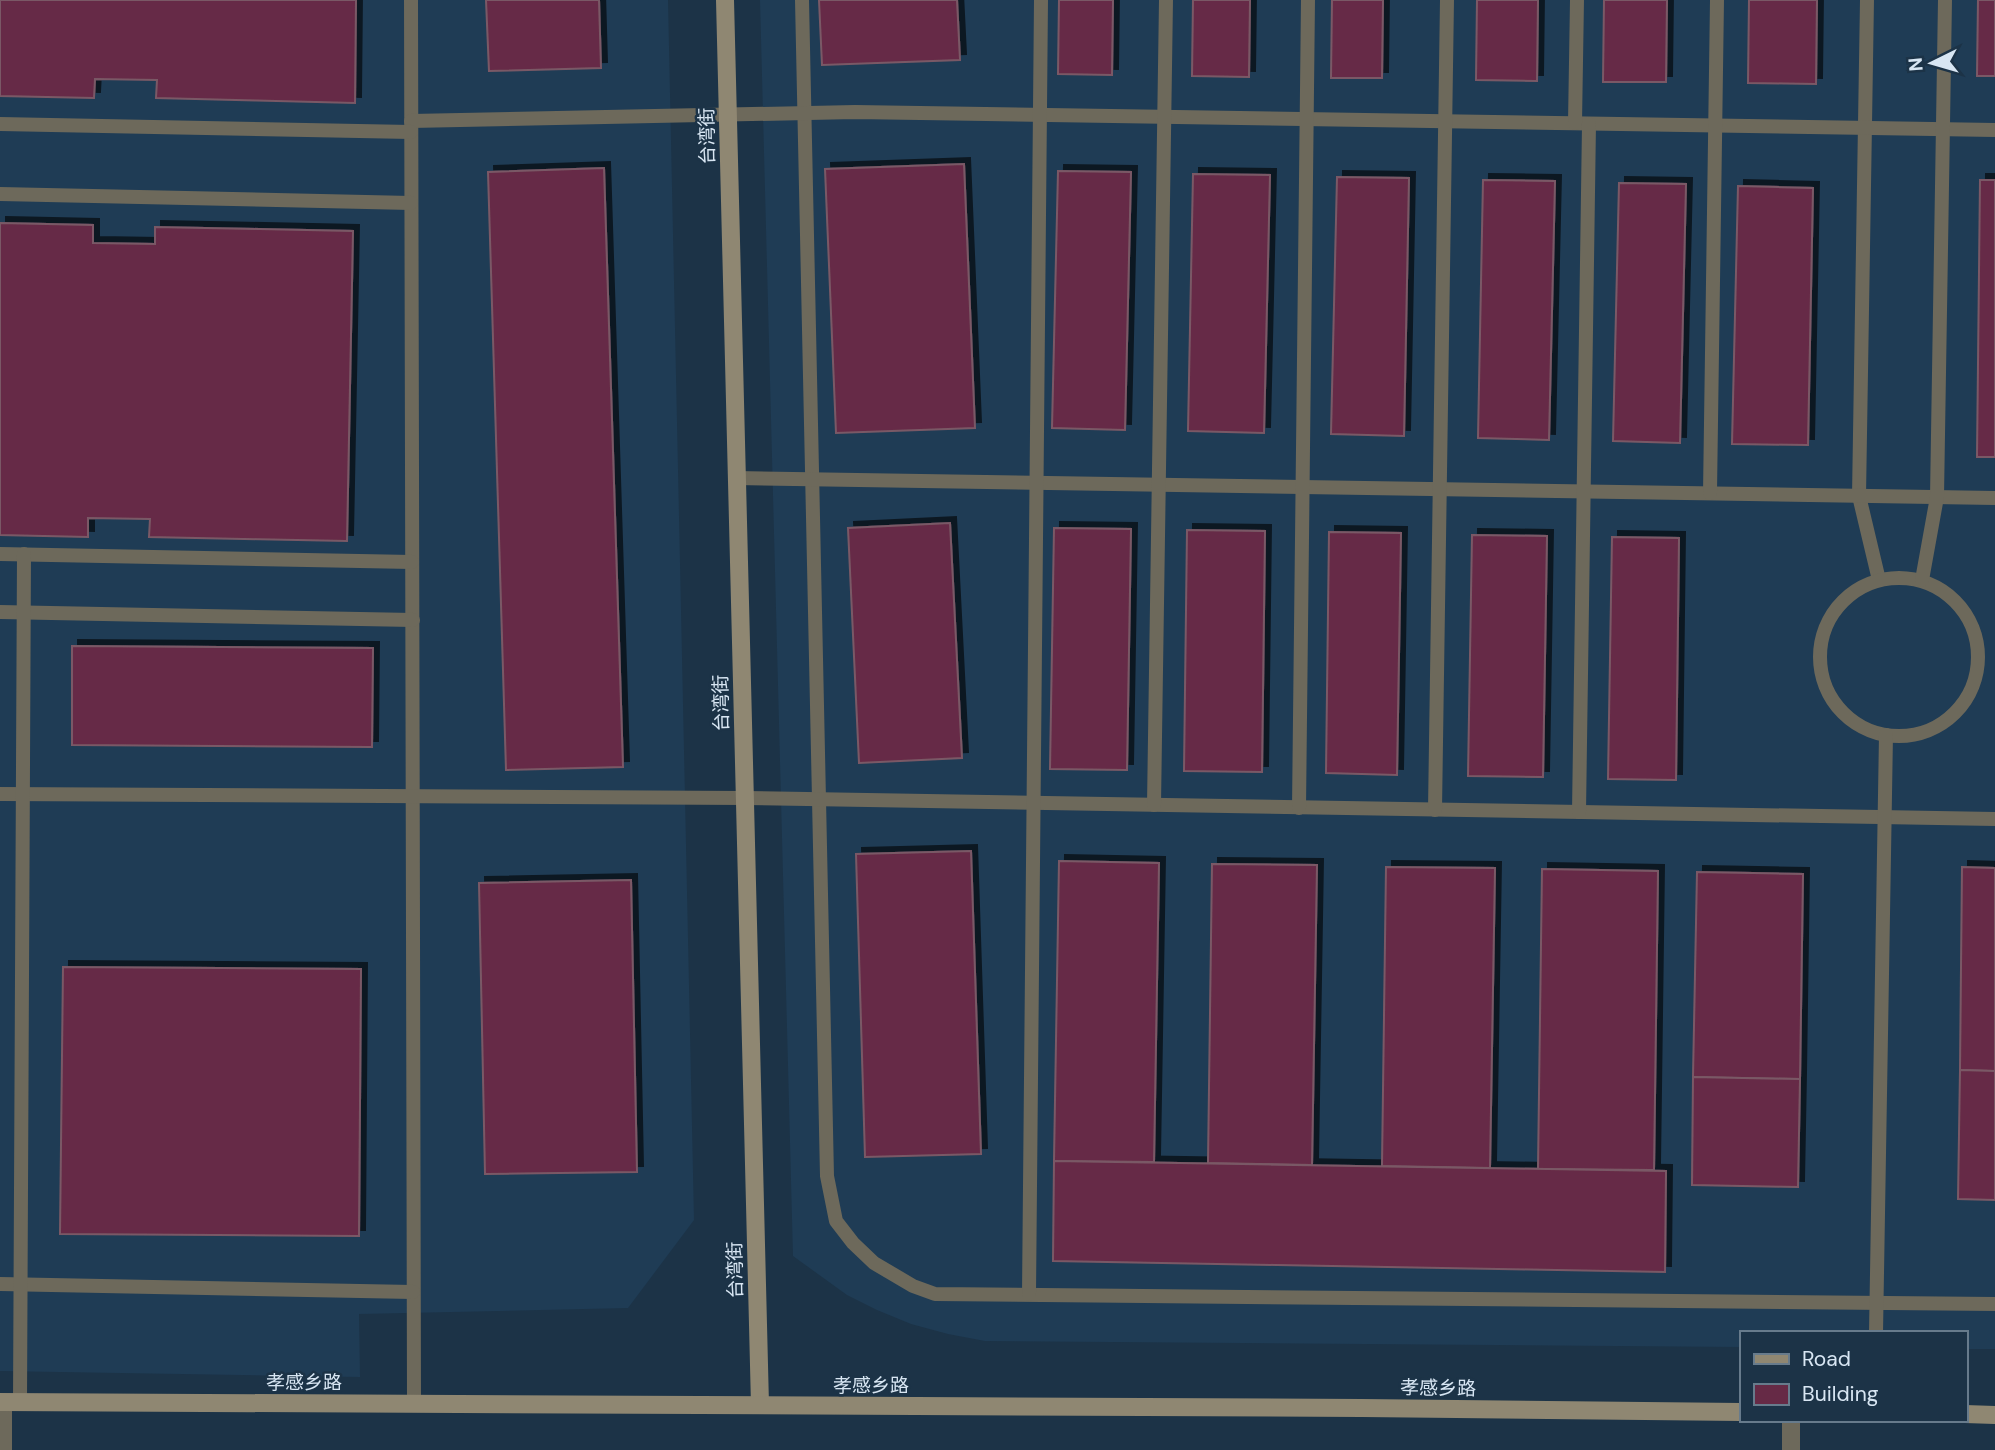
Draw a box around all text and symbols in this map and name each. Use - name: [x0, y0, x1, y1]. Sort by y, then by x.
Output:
- north arrow: [1897, 28, 1967, 98]
- text: N: [1903, 56, 1929, 72]
- street label: 台湾街: [694, 107, 720, 165]
- street label: 台湾街: [708, 674, 734, 732]
- street label: 台湾街: [722, 1241, 748, 1299]
- legend: [1740, 1331, 1967, 1422]
- text: Road: [1802, 1345, 1851, 1373]
- street label: 孝感乡路: [266, 1370, 342, 1395]
- street label: 孝感乡路: [833, 1373, 909, 1398]
- street label: 孝感乡路: [1400, 1375, 1476, 1401]
- text: Building: [1802, 1380, 1879, 1408]

